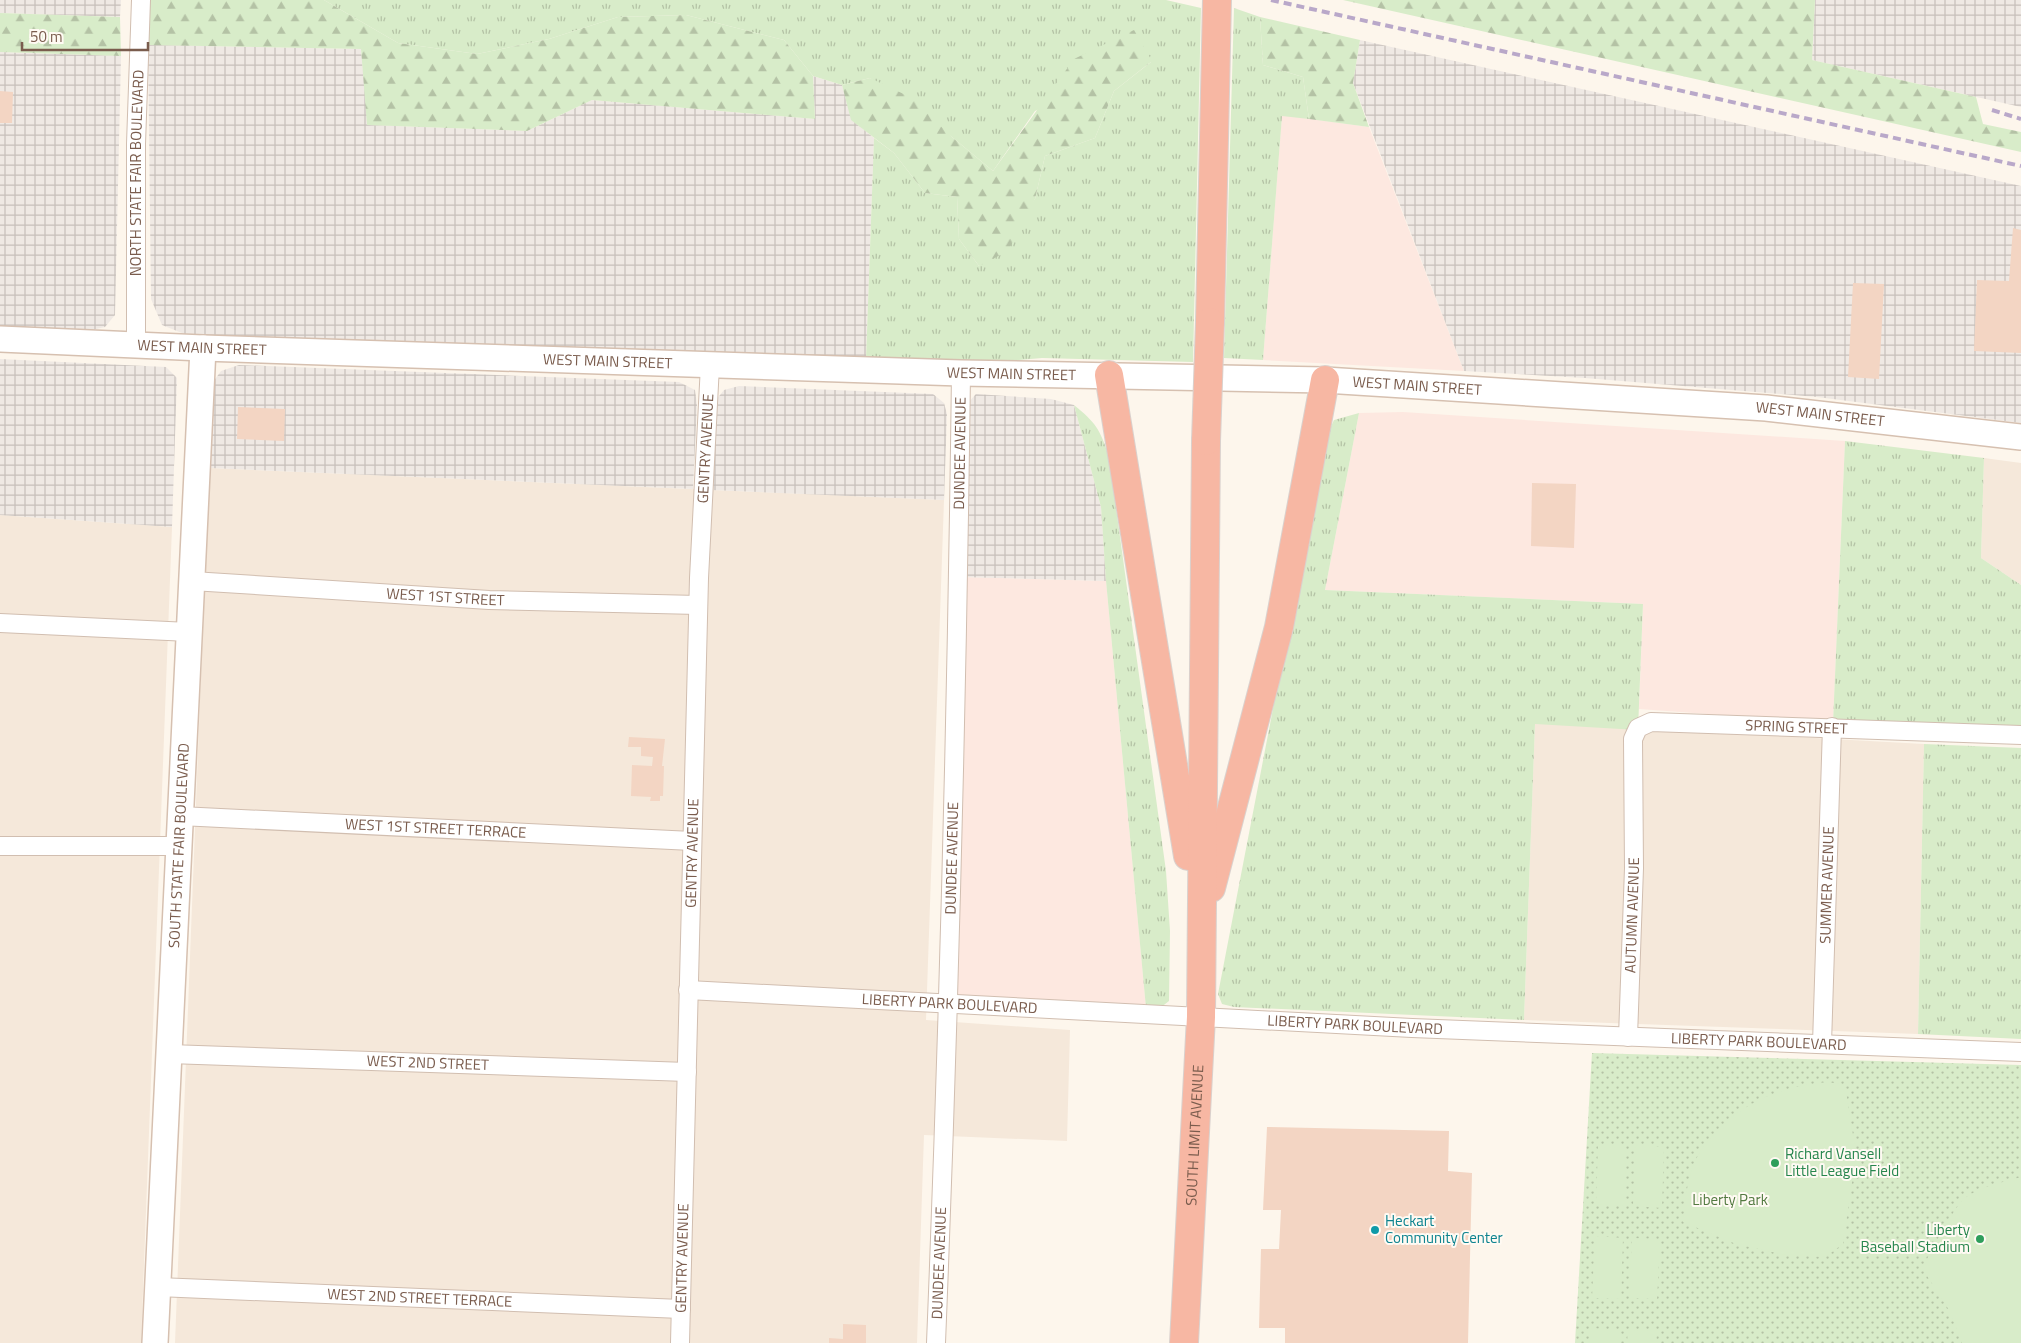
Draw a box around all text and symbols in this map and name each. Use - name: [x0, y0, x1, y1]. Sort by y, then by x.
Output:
- scale bar: [22, 20, 149, 52]
- text: 50 m: [30, 25, 63, 48]
- street label: NORTH STATE FAIR BOULEVARD: [124, 69, 150, 276]
- street label: WEST MAIN STREET: [137, 333, 267, 361]
- street label: WEST MAIN STREET: [543, 347, 673, 374]
- street label: WEST MAIN STREET: [946, 361, 1076, 386]
- street label: WEST MAIN STREET: [1352, 370, 1483, 401]
- street label: GENTRY AVENUE: [691, 393, 720, 504]
- street label: WEST MAIN STREET: [1755, 395, 1886, 432]
- street label: DUNDEE AVENUE: [947, 397, 972, 510]
- street label: WEST 1ST STREET: [386, 581, 505, 611]
- street label: SPRING STREET: [1745, 713, 1848, 740]
- street label: SOUTH STATE FAIR BOULEVARD: [162, 742, 195, 949]
- street label: GENTRY AVENUE: [679, 798, 705, 908]
- street label: DUNDEE AVENUE: [938, 802, 964, 915]
- street label: WEST 1ST STREET TERRACE: [344, 812, 527, 844]
- street label: SUMMER AVENUE: [1813, 826, 1840, 944]
- street label: AUTUMN AVENUE: [1618, 857, 1645, 973]
- street label: LIBERTY PARK BOULEVARD: [861, 987, 1038, 1019]
- street label: LIBERTY PARK BOULEVARD: [1267, 1008, 1443, 1040]
- street label: LIBERTY PARK BOULEVARD: [1670, 1026, 1847, 1056]
- street label: WEST 2ND STREET: [366, 1049, 489, 1076]
- street label: SOUTH LIMIT AVENUE: [1179, 1064, 1209, 1206]
- place label: Richard Vansell Little League Field: [1785, 1142, 1899, 1182]
- marker: Richard Vansell Little League Field: [1769, 1157, 1781, 1169]
- park label: Liberty Park: [1692, 1188, 1768, 1211]
- street label: GENTRY AVENUE: [669, 1203, 694, 1313]
- street label: DUNDEE AVENUE: [925, 1206, 952, 1320]
- place label: Heckart Community Center: [1385, 1209, 1503, 1249]
- place label: Liberty Baseball Stadium: [1861, 1218, 1970, 1258]
- marker: Heckart Community Center: [1369, 1224, 1381, 1236]
- marker: Liberty Baseball Stadium: [1974, 1233, 1986, 1245]
- street label: WEST 2ND STREET TERRACE: [327, 1282, 513, 1313]

